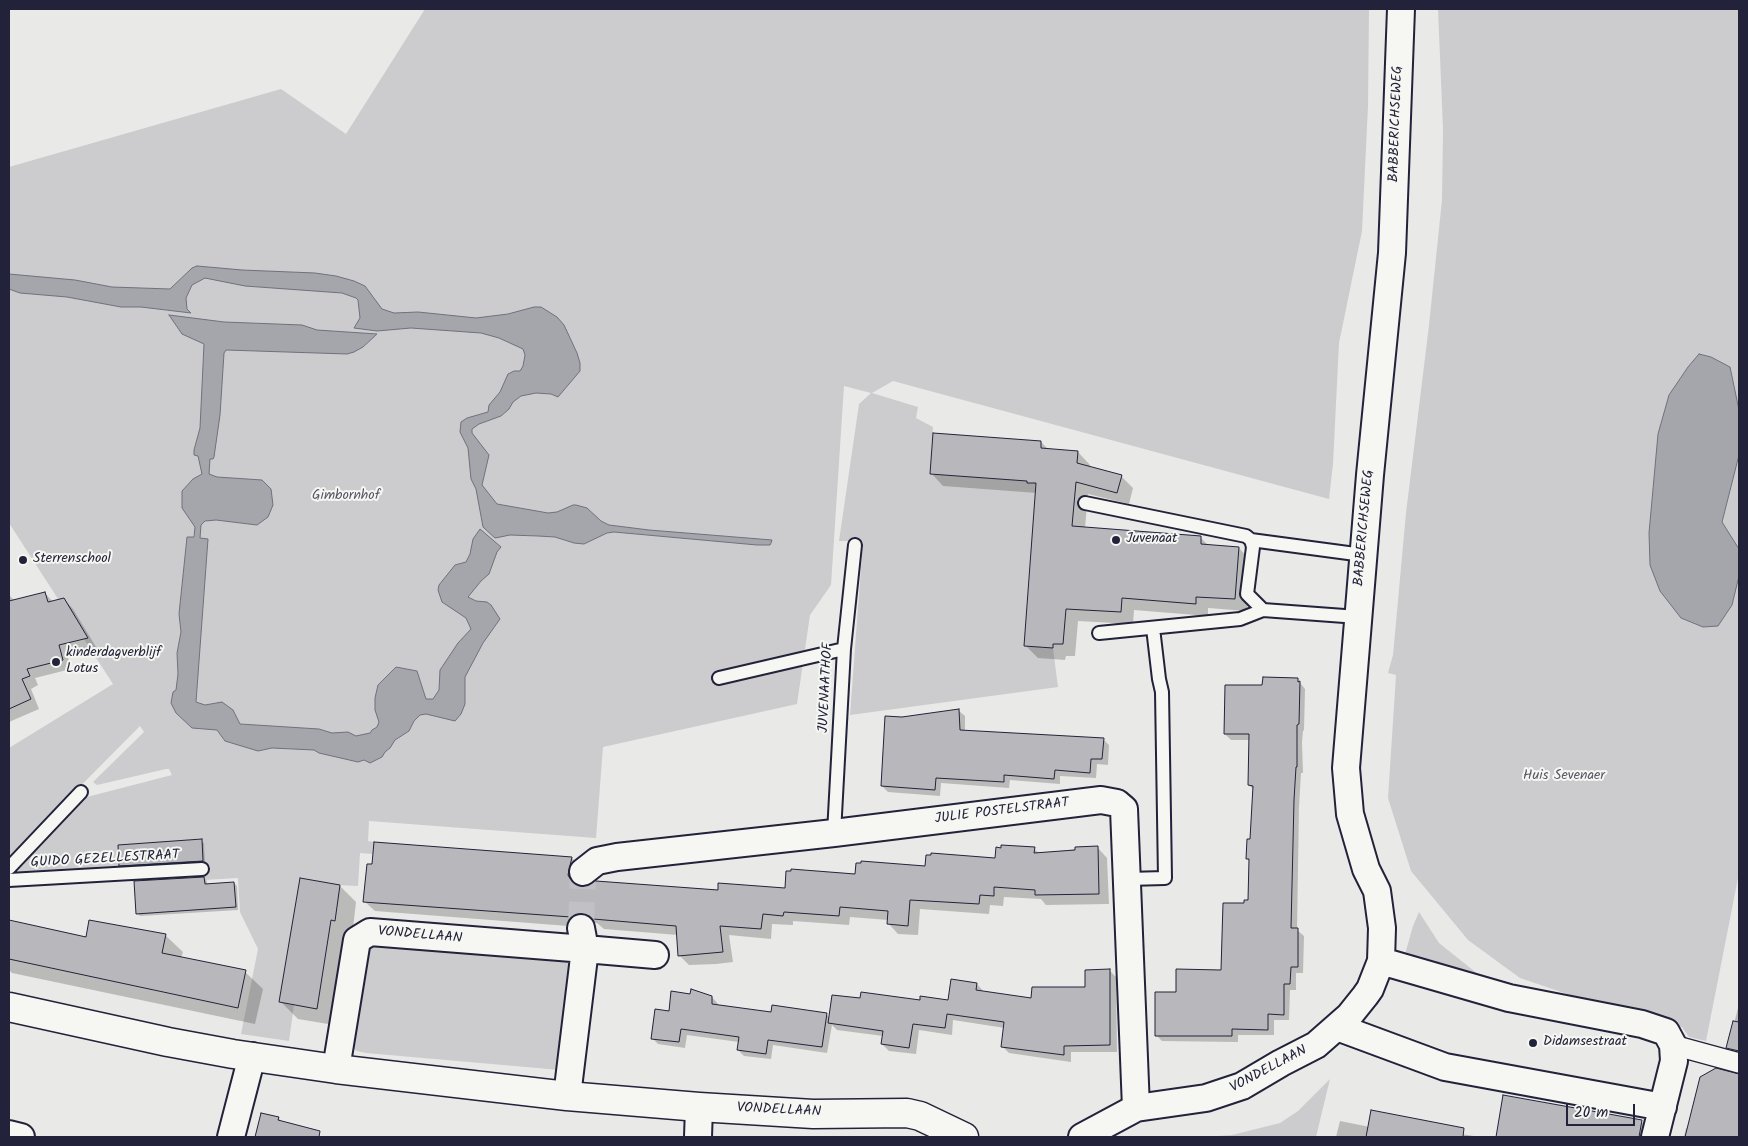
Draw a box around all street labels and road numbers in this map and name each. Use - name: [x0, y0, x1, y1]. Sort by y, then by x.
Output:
- street label: BABBERICHSEWEG: [1387, 65, 1407, 183]
- street label: BABBERICHSEWEG: [1352, 469, 1378, 587]
- street label: JUVENAATHOF: [816, 643, 838, 733]
- street label: JULIE POSTELSTRAAT: [934, 795, 1070, 829]
- street label: GUIDO GEZELLESTRAAT: [30, 848, 180, 872]
- street label: VONDELLAAN: [377, 924, 463, 948]
- street label: VONDELLAAN: [1228, 1043, 1310, 1097]
- street label: VONDELLAAN: [736, 1100, 822, 1122]

